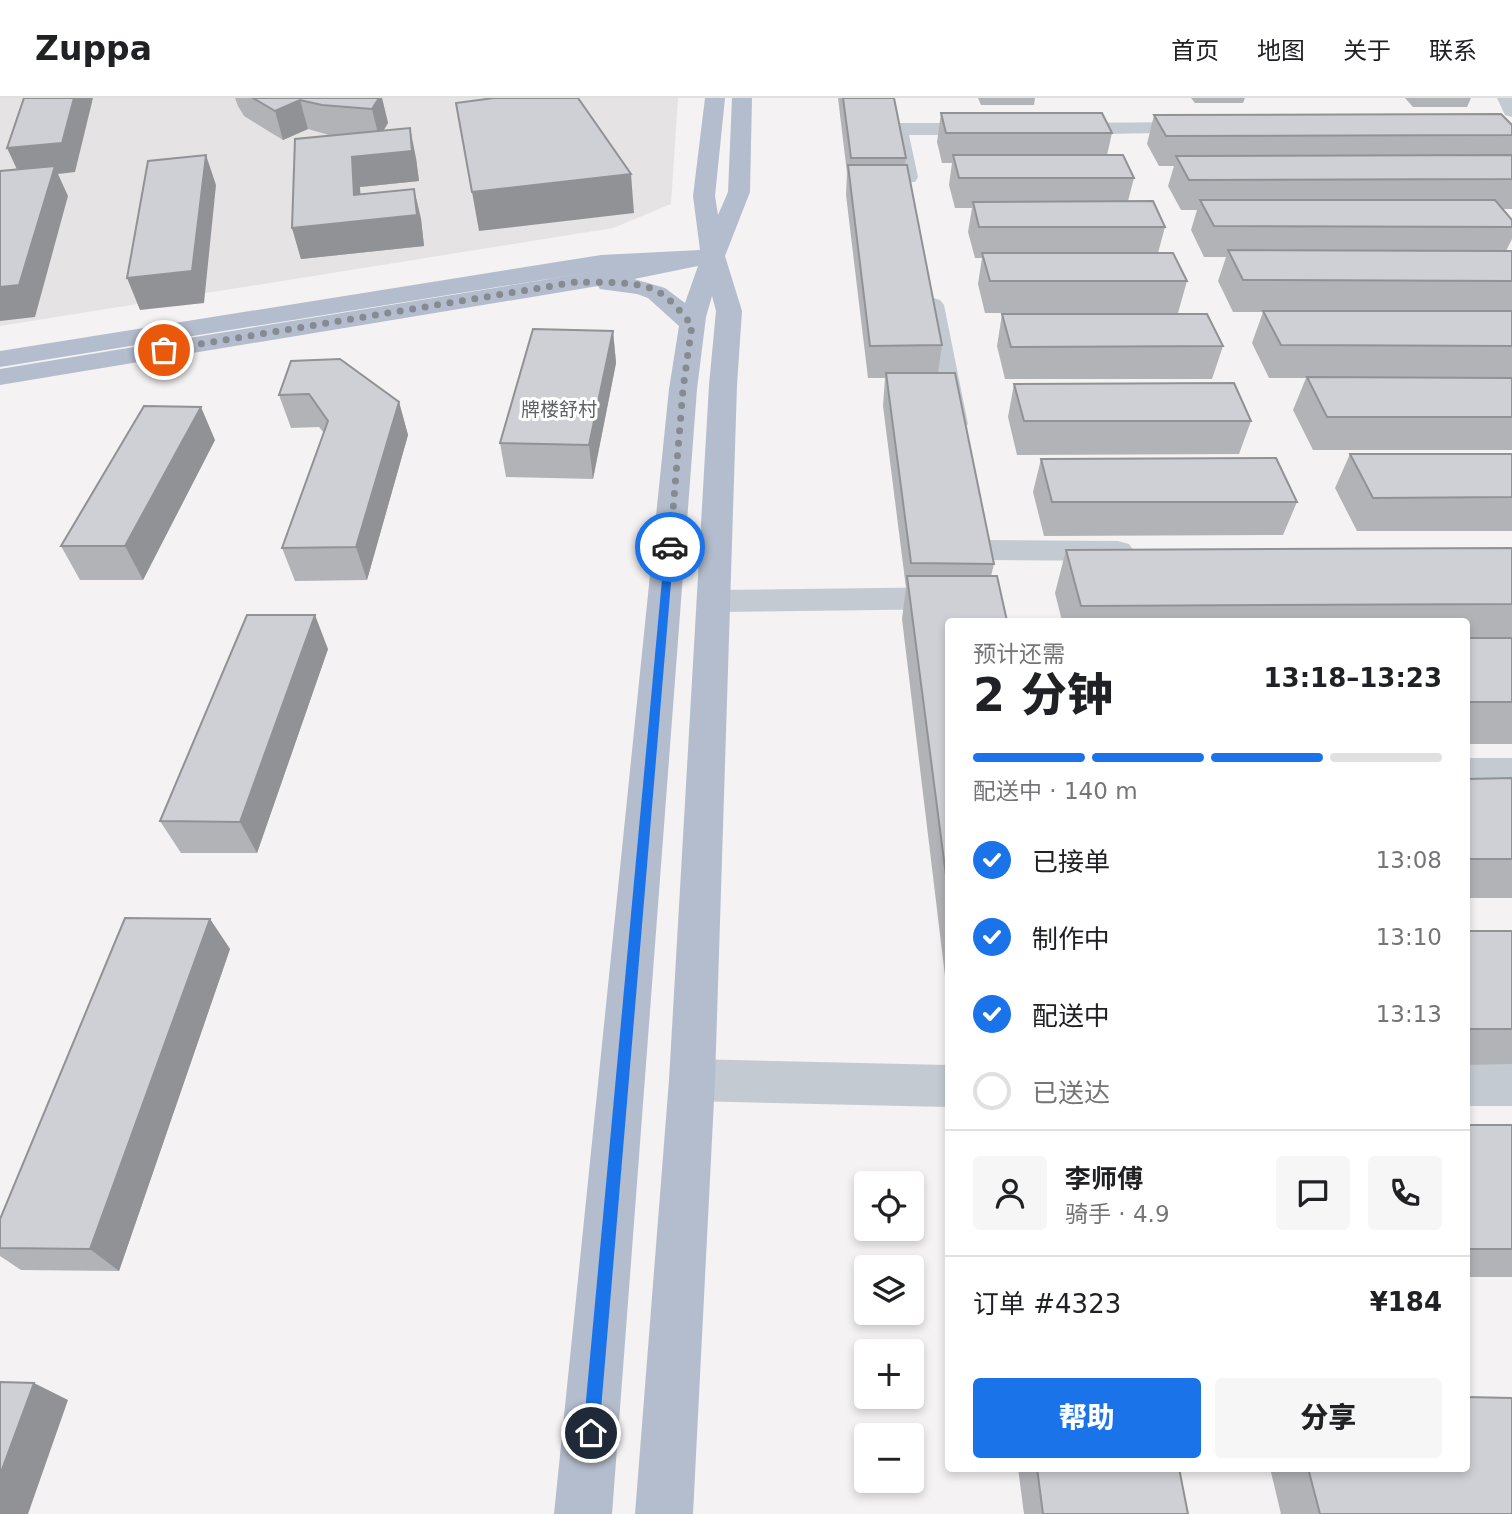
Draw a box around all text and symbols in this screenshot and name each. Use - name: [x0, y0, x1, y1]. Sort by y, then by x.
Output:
- text: Zuppa: [35, 29, 152, 68]
- text: 首页: [1171, 37, 1219, 65]
- text: 地图: [1257, 37, 1305, 65]
- text: 关于: [1343, 37, 1391, 65]
- text: 联系: [1429, 37, 1477, 65]
- pin: [134, 320, 194, 380]
- icon: bag: [145, 331, 183, 369]
- district label: 牌楼舒村: [521, 398, 597, 420]
- courier: [635, 512, 705, 582]
- icon: car: [651, 528, 689, 566]
- text: 预计还需: [973, 641, 1065, 667]
- text: 13:18–13:23: [1263, 663, 1442, 693]
- text: 2 分钟: [973, 668, 1113, 722]
- text: 配送中 · 140 m: [973, 778, 1138, 804]
- icon: check: [973, 841, 1011, 879]
- text: 已接单: [1032, 847, 1110, 877]
- text: 13:08: [1376, 847, 1442, 873]
- icon: check: [973, 918, 1011, 956]
- text: 制作中: [1032, 924, 1110, 954]
- text: 13:10: [1376, 924, 1442, 950]
- icon: check: [973, 995, 1011, 1033]
- text: 配送中: [1032, 1001, 1110, 1031]
- text: 13:13: [1376, 1001, 1442, 1027]
- text: 已送达: [1032, 1078, 1110, 1108]
- button: person: [973, 1156, 1047, 1230]
- button: chat: [1276, 1156, 1350, 1230]
- button: phone: [1368, 1156, 1442, 1230]
- text: 李师傅: [1065, 1164, 1143, 1194]
- map controls: [854, 1171, 924, 1493]
- button: locate: [854, 1171, 924, 1241]
- text: 骑手 · 4.9: [1065, 1201, 1170, 1227]
- button: layers: [854, 1255, 924, 1325]
- text: ¥184: [1370, 1287, 1442, 1317]
- text: 订单 #4323: [973, 1289, 1121, 1319]
- button: +: [854, 1339, 924, 1409]
- button: 帮助: [973, 1378, 1201, 1458]
- button: 分享: [1215, 1378, 1442, 1458]
- pin: [561, 1403, 621, 1463]
- icon: home: [572, 1414, 610, 1452]
- button: −: [854, 1423, 924, 1493]

